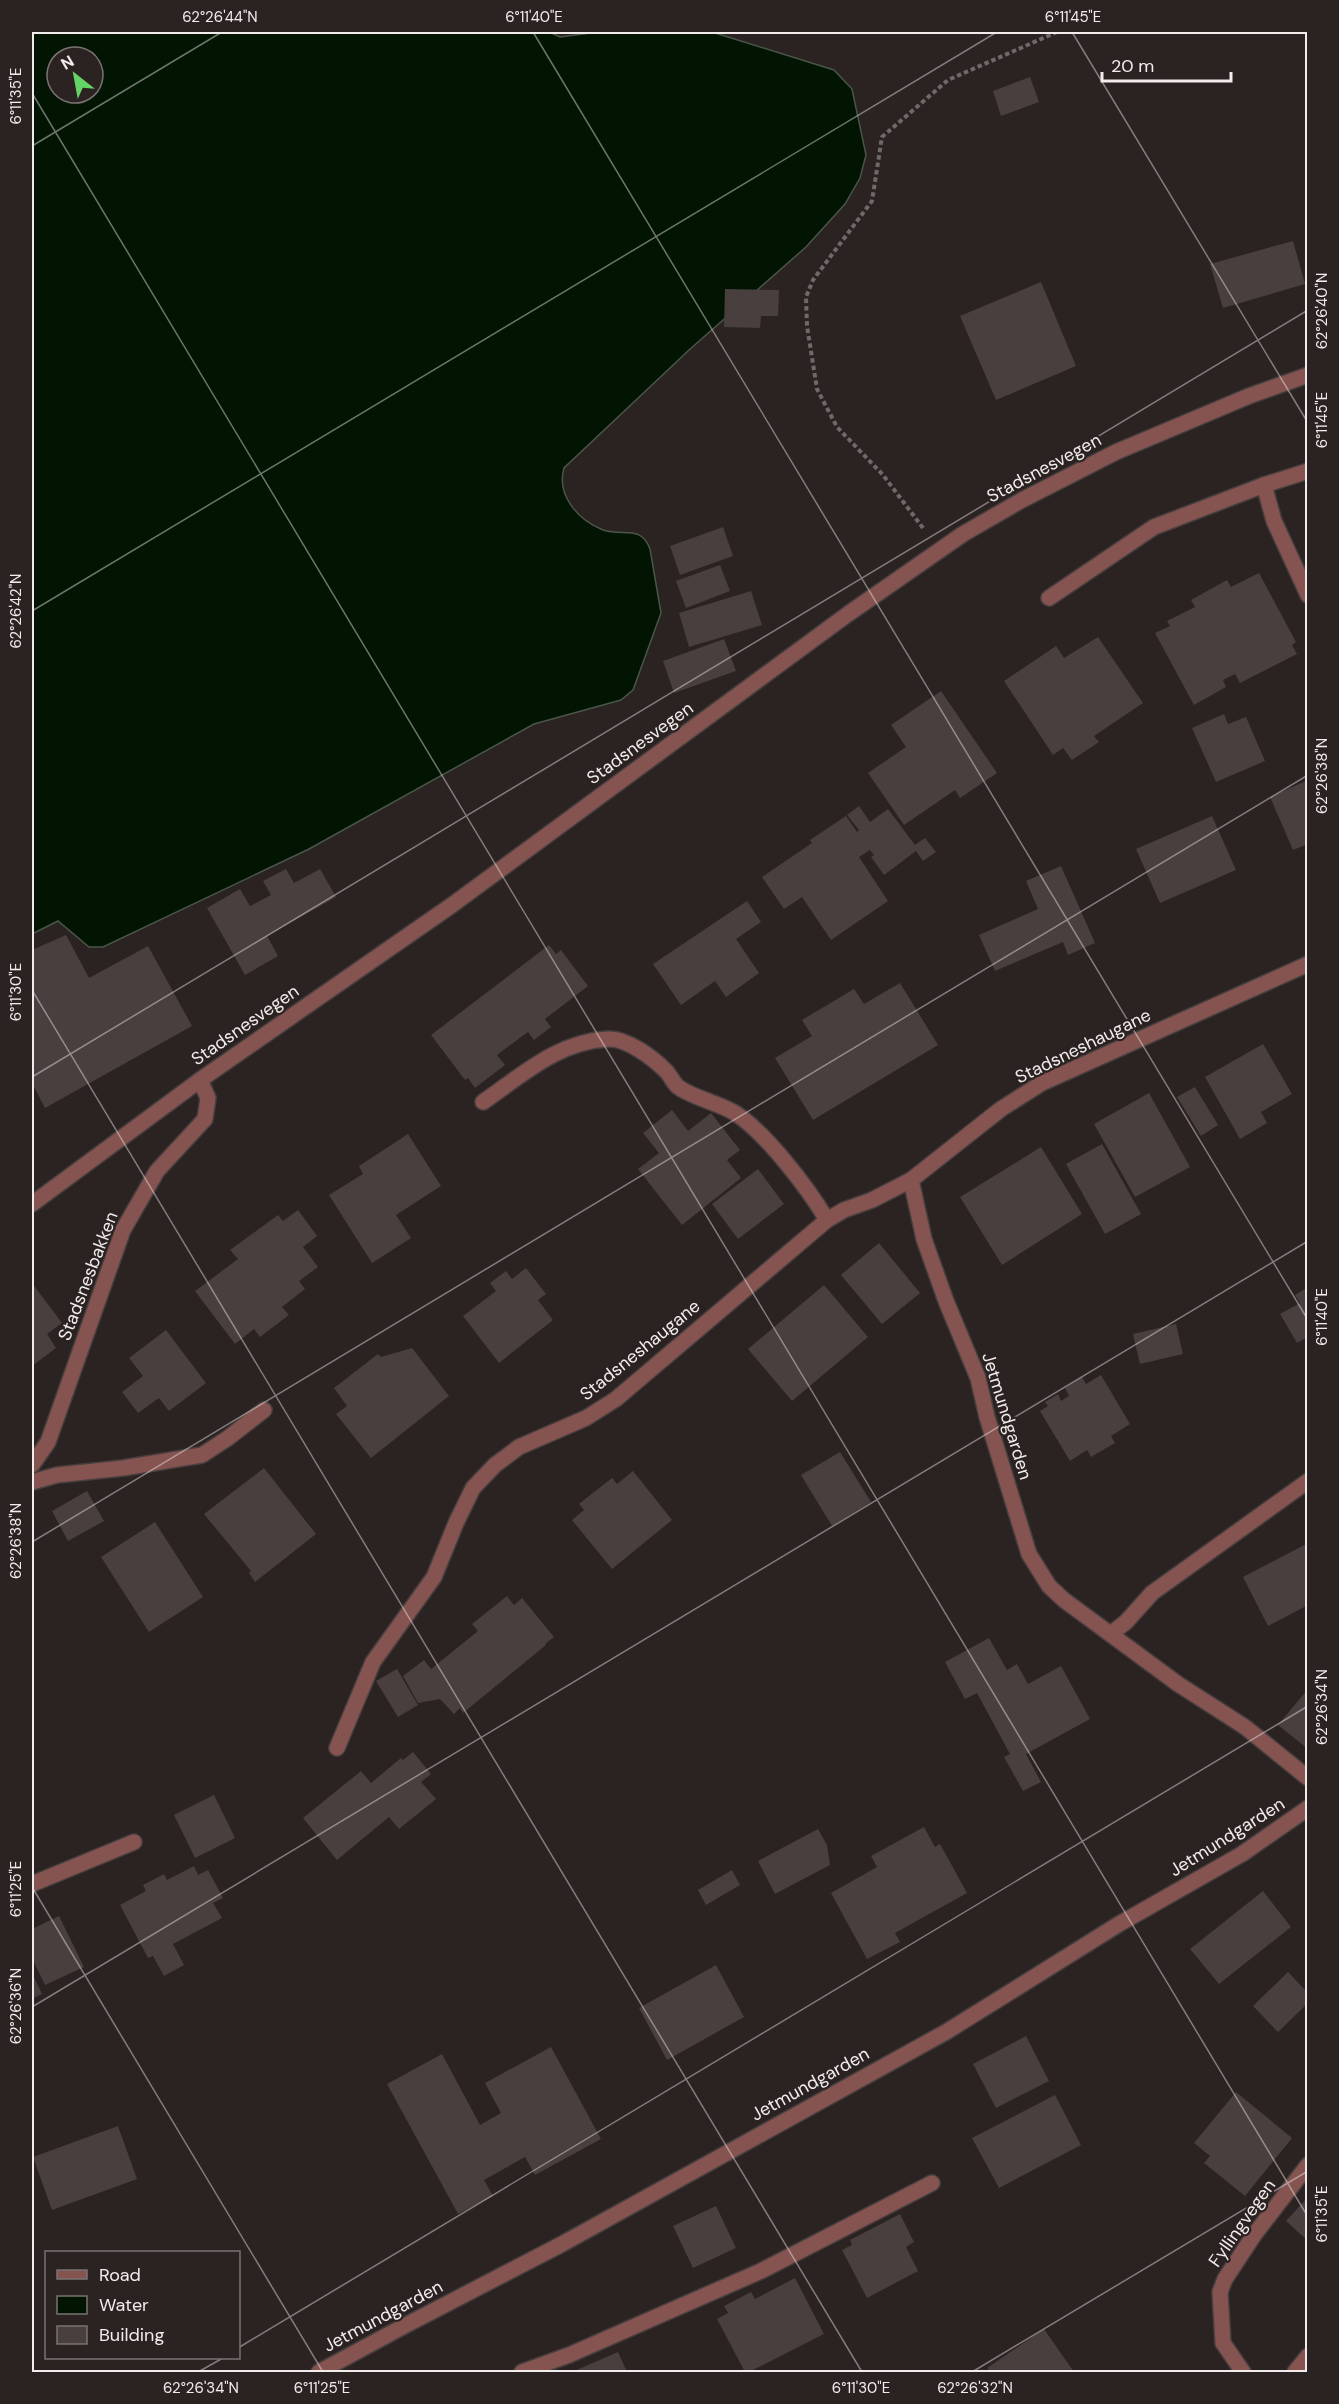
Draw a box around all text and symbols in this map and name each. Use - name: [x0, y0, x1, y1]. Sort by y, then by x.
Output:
- text: 62°26'44"N: [182, 7, 258, 27]
- text: 6°11'40"E: [505, 7, 563, 27]
- text: 6°11'45"E: [1045, 7, 1101, 27]
- north arrow: [45, 45, 105, 105]
- scale bar: [1102, 45, 1231, 83]
- text: N: [57, 51, 78, 75]
- text: 20 m: [1111, 54, 1154, 78]
- text: 6°11'35"E: [6, 68, 26, 124]
- text: 62°26'40"N: [1312, 273, 1332, 349]
- text: 6°11'45"E: [1312, 392, 1332, 448]
- street label: Stadsnesvegen: [983, 428, 1105, 508]
- text: 62°26'42"N: [6, 574, 26, 648]
- street label: Stadsnesvegen: [582, 696, 698, 790]
- text: 62°26'38"N: [1312, 738, 1332, 814]
- text: 6°11'30"E: [6, 963, 26, 1021]
- street label: Stadsnesvegen: [186, 979, 304, 1071]
- street label: Stadsneshaugane: [1011, 1003, 1155, 1089]
- street label: Stadsnesbakken: [52, 1208, 124, 1344]
- text: 6°11'40"E: [1312, 1288, 1332, 1346]
- street label: Stadsneshaugane: [575, 1294, 705, 1406]
- street label: Jetmundgarden: [976, 1349, 1038, 1483]
- text: 62°26'38"N: [6, 1503, 26, 1579]
- text: 62°26'34"N: [1312, 1669, 1332, 1745]
- street label: Jetmundgarden: [1165, 1792, 1289, 1882]
- text: 6°11'25"E: [6, 1861, 26, 1917]
- text: 62°26'36"N: [6, 1968, 26, 2044]
- street label: Jetmundgarden: [746, 2042, 874, 2126]
- street label: Fyllingvegen: [1203, 2174, 1281, 2272]
- text: 6°11'35"E: [1312, 2186, 1332, 2242]
- legend: [45, 2251, 240, 2359]
- text: Road: [99, 2263, 141, 2287]
- street label: Jetmundgarden: [319, 2274, 447, 2358]
- text: Water: [99, 2293, 149, 2317]
- text: Building: [99, 2323, 164, 2347]
- text: 62°26'34"N: [163, 2378, 239, 2398]
- text: 6°11'25"E: [294, 2378, 350, 2398]
- text: 6°11'30"E: [832, 2378, 890, 2398]
- text: 62°26'32"N: [937, 2378, 1013, 2398]

